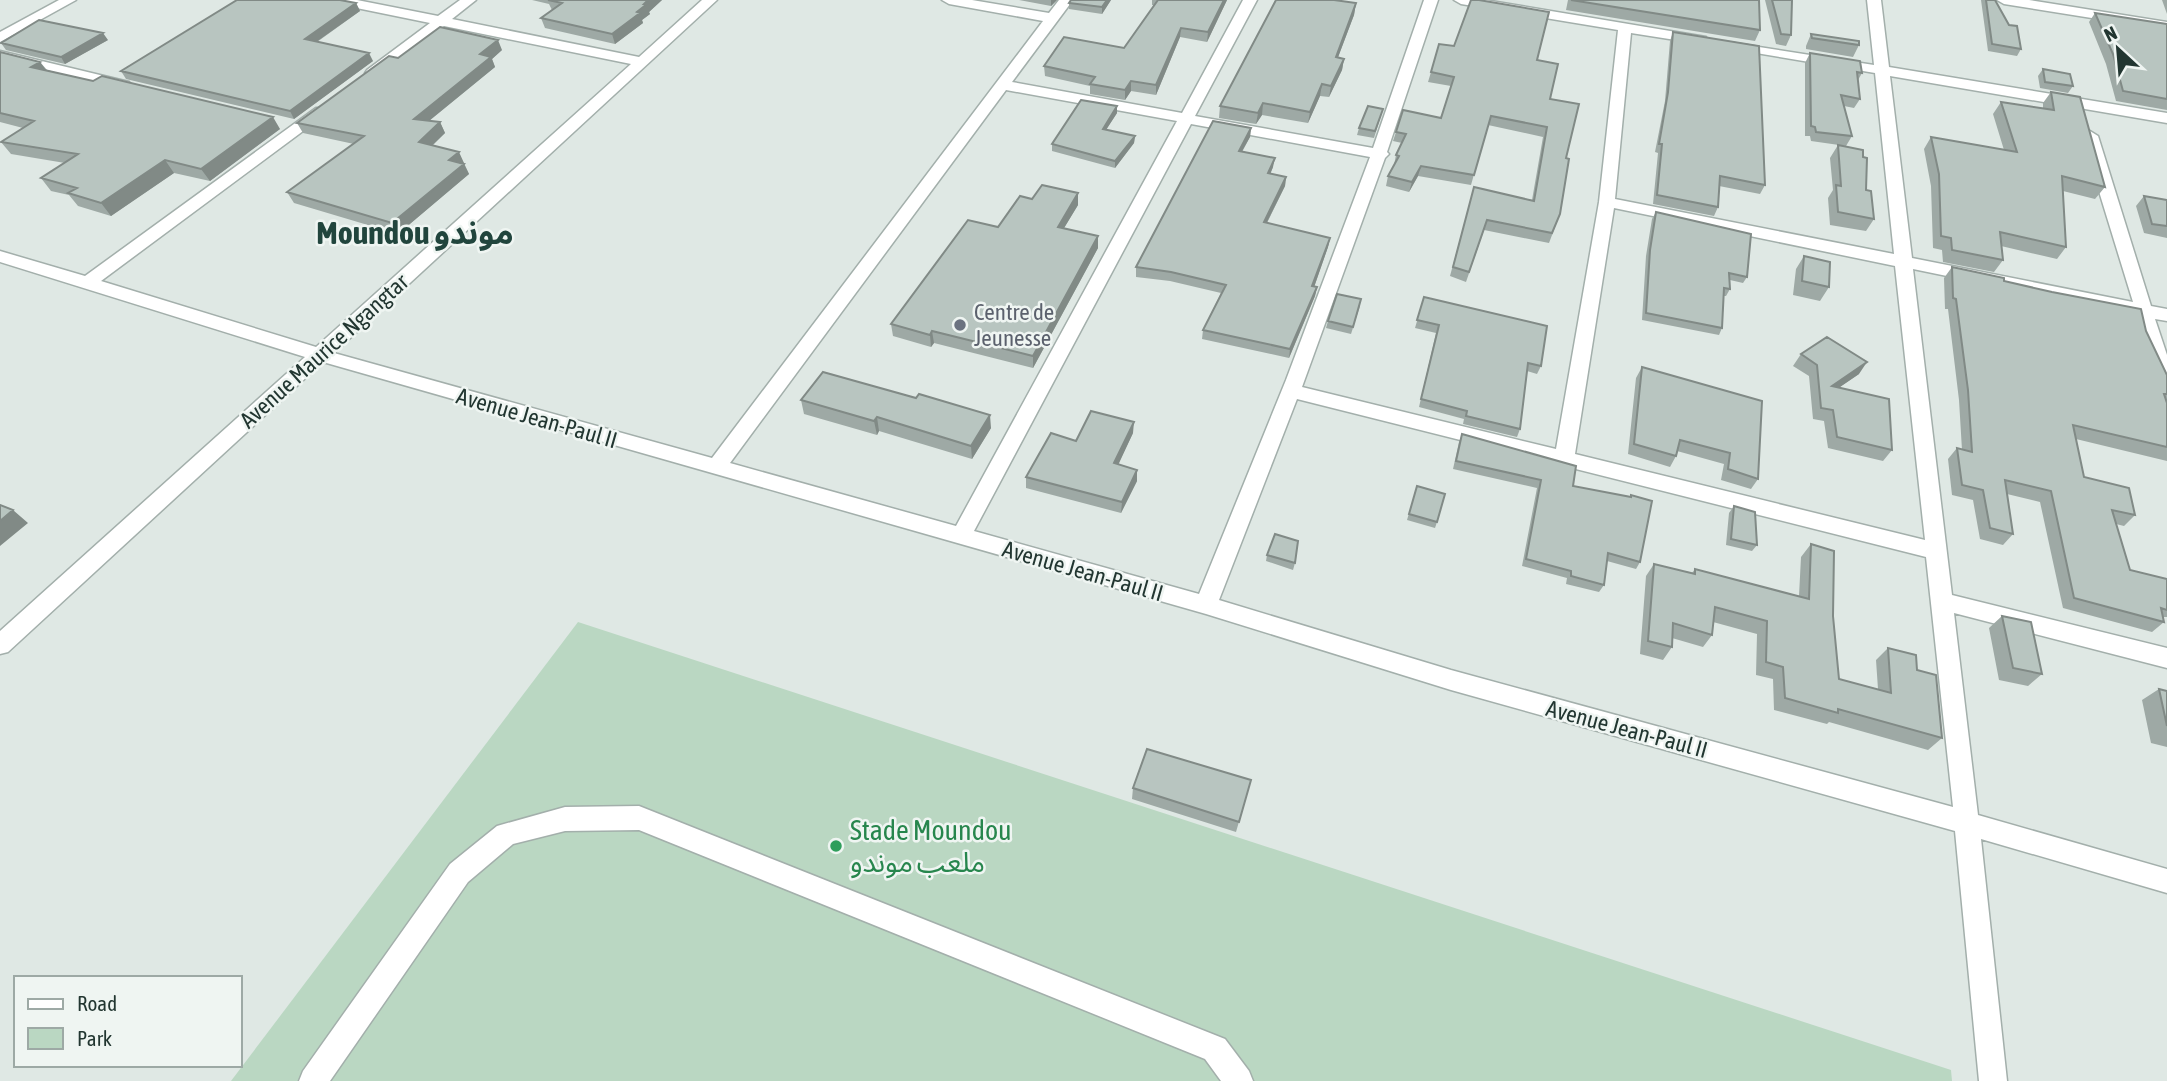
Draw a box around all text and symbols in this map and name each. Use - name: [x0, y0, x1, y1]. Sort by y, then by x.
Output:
- north arrow: [2083, 14, 2153, 84]
- text: N: [2101, 21, 2120, 46]
- district label: Moundou موندو: [316, 214, 514, 251]
- street label: Avenue Maurice Ngangtar: [235, 268, 414, 433]
- place label: Centre de Jeunesse: [974, 299, 1054, 351]
- marker: Centre de Jeunesse: [952, 317, 968, 333]
- street label: Avenue Jean-Paul II: [454, 383, 620, 453]
- street label: Avenue Jean-Paul II: [1000, 536, 1166, 606]
- street label: Avenue Jean-Paul II: [1544, 695, 1710, 763]
- place label: Stade Moundou ملعب موندو: [850, 814, 1012, 879]
- marker: Stade Moundou ملعب موندو: [828, 838, 844, 854]
- legend: [14, 976, 242, 1067]
- text: Road: [77, 991, 117, 1015]
- text: Park: [77, 1026, 112, 1050]

